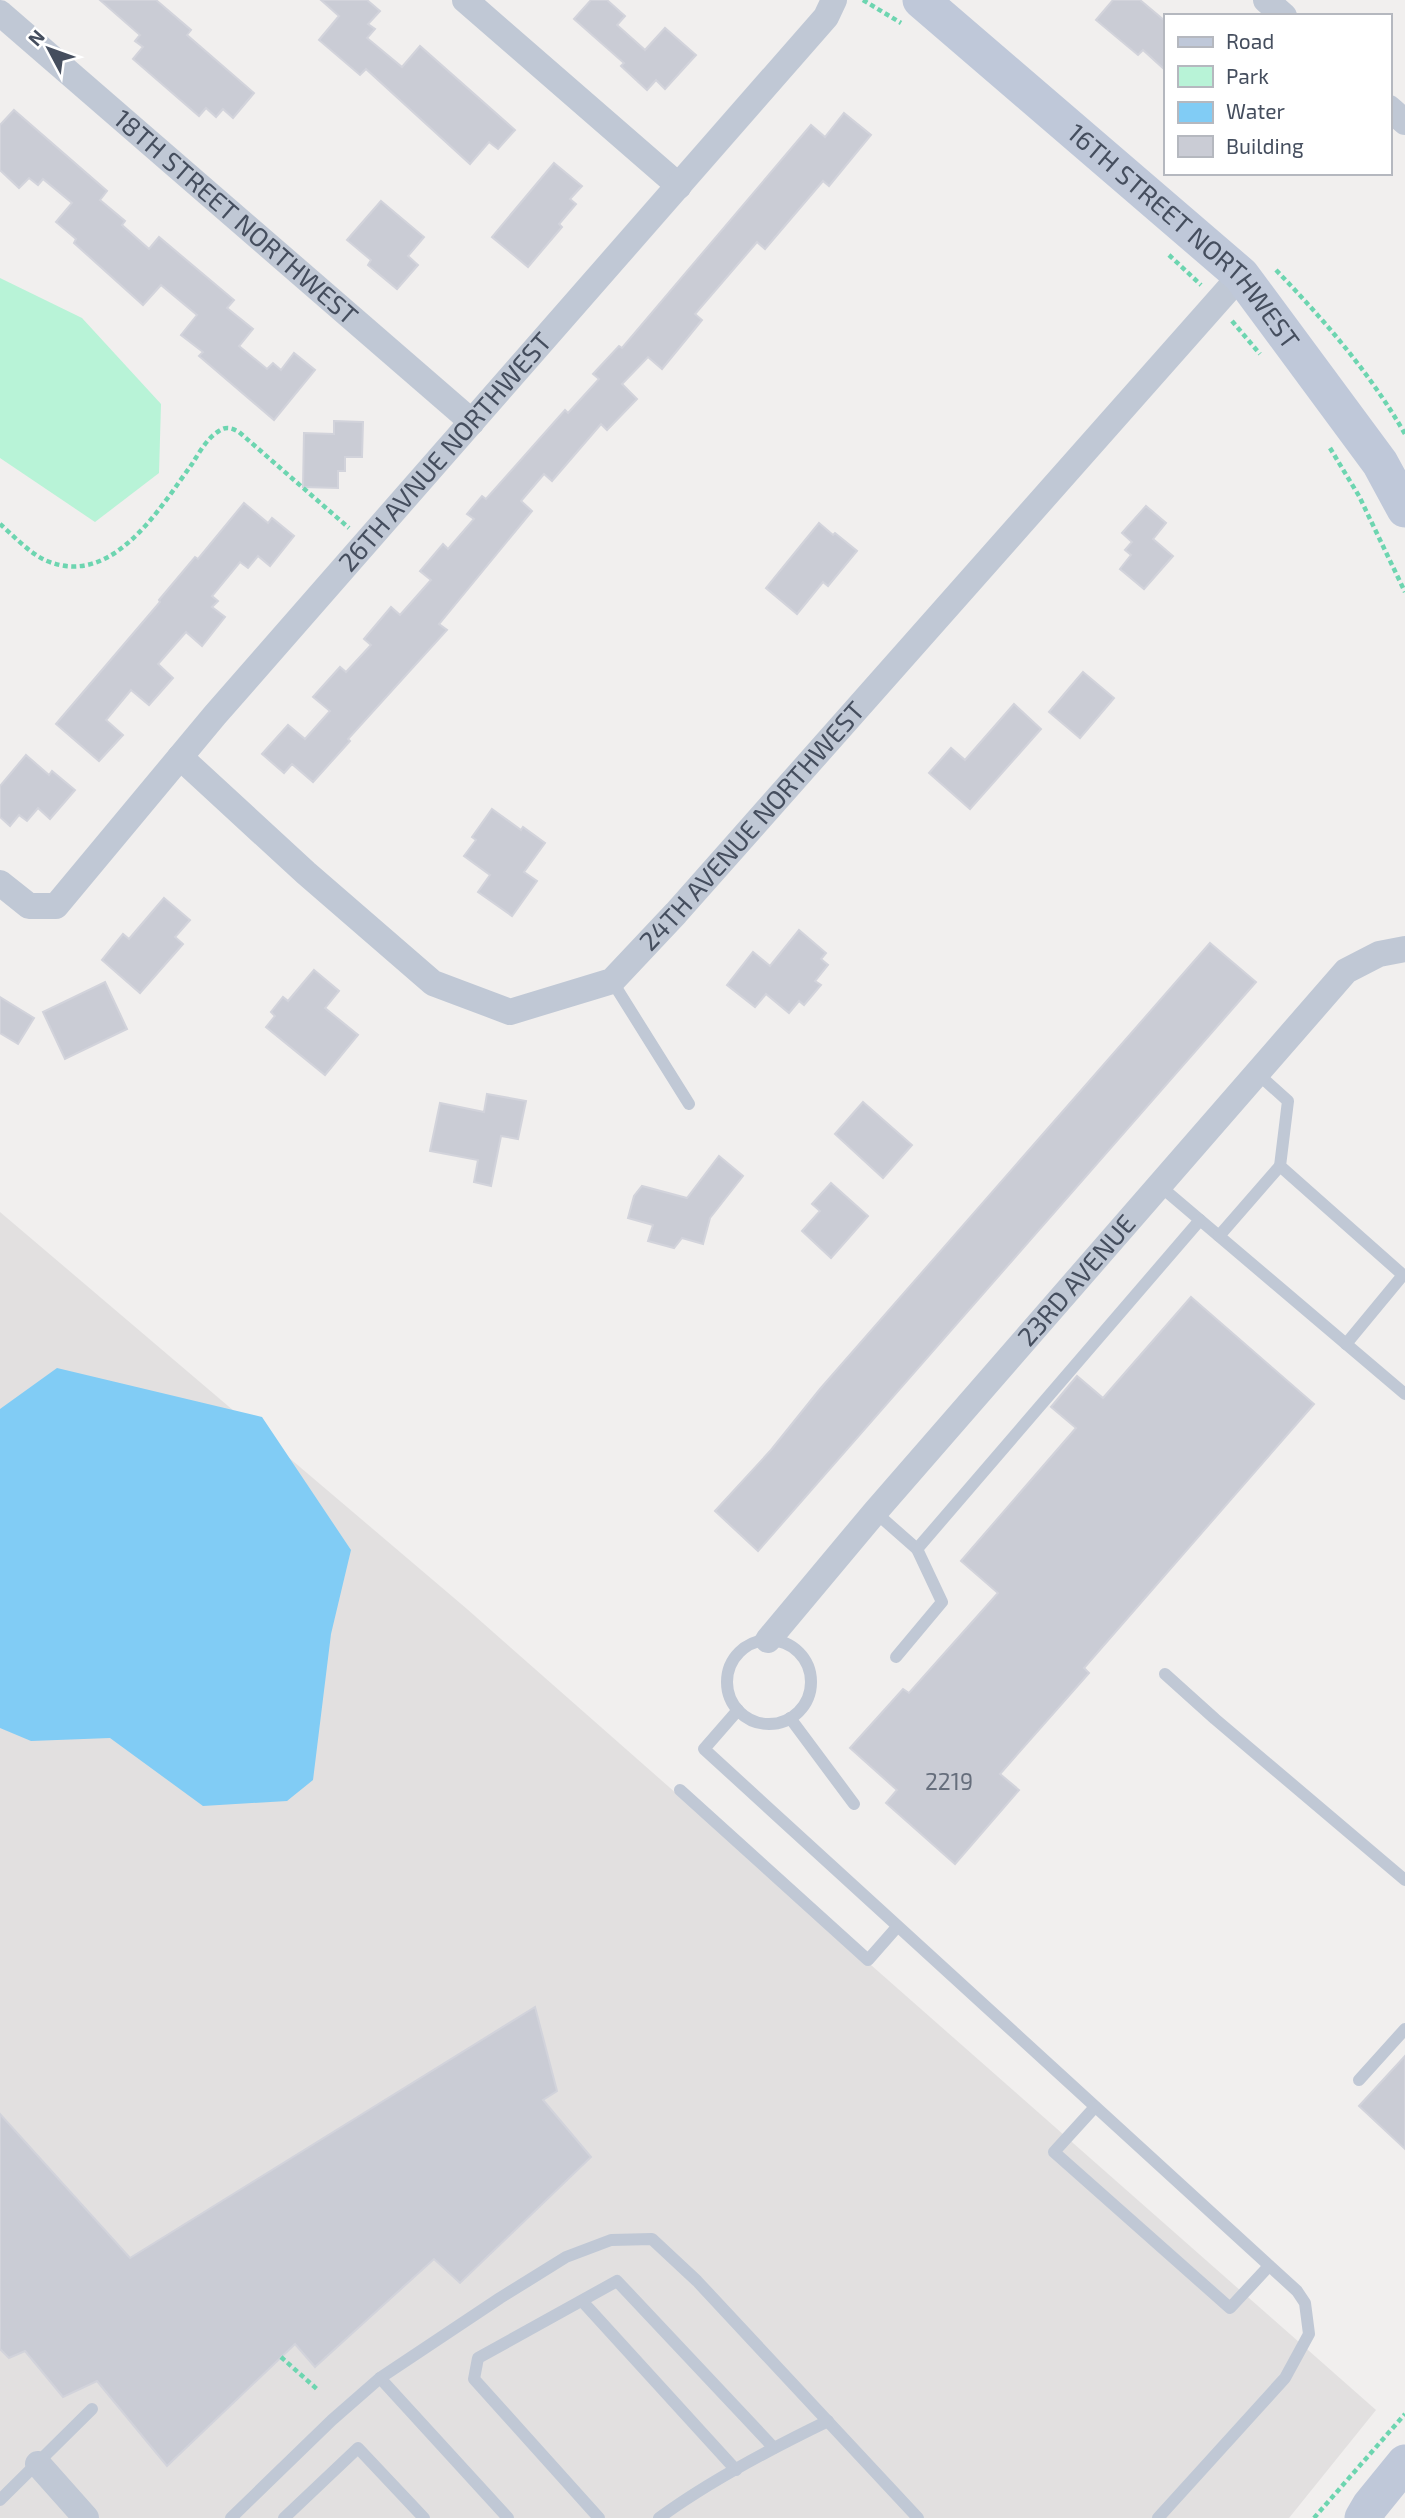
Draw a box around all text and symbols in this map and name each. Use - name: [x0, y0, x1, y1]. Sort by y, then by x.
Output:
- north arrow: [14, 14, 84, 84]
- legend: [1164, 14, 1391, 175]
- text: N: [23, 25, 49, 50]
- text: Road: [1226, 28, 1274, 53]
- text: Park: [1226, 63, 1269, 88]
- text: Water: [1226, 98, 1285, 123]
- street label: 18TH STREET NORTHWEST: [108, 102, 365, 330]
- street label: 16TH STREET NORTHWEST: [1062, 116, 1307, 354]
- text: Building: [1226, 133, 1304, 158]
- street label: 26TH AVNUE NORTHWEST: [331, 325, 557, 577]
- street label: 24TH AVENUE NORTHWEST: [632, 695, 870, 956]
- street label: 23RD AVENUE: [1010, 1207, 1141, 1351]
- house number: 2219: [925, 1767, 973, 1795]

